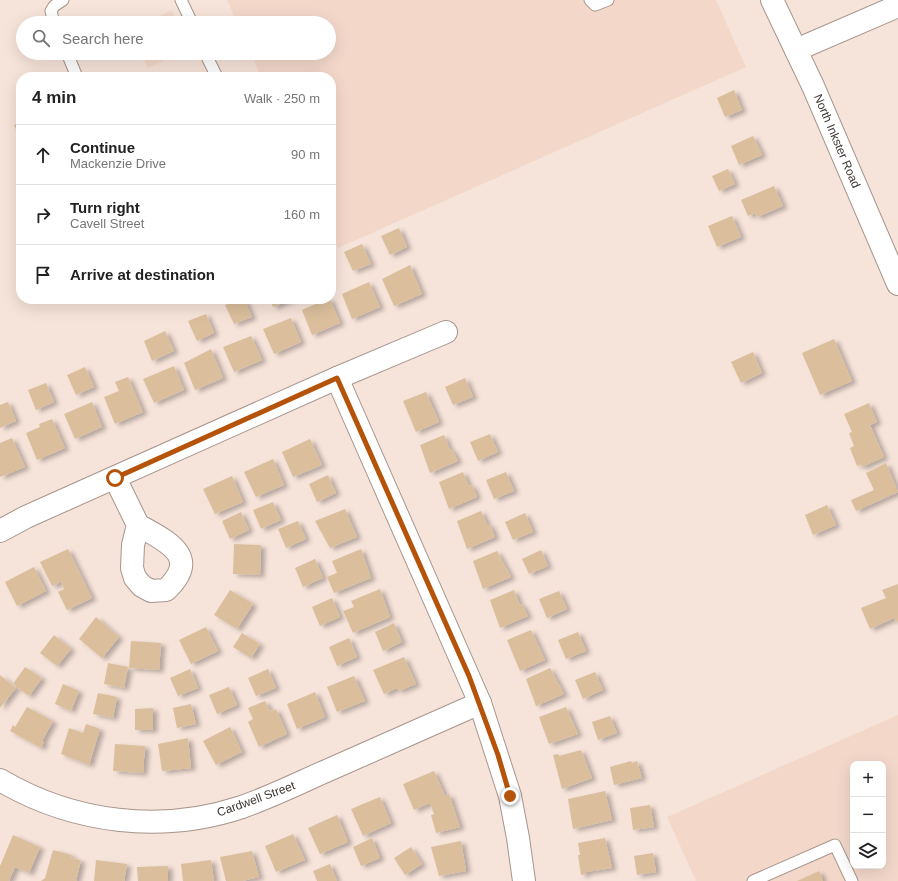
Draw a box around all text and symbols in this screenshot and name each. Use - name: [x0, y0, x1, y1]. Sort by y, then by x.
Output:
- search box: [16, 16, 336, 60]
- icon: search: [30, 27, 52, 49]
- text: Search here: [62, 30, 144, 47]
- text: 4 min: [32, 88, 76, 107]
- text: Walk · 250 m: [244, 91, 320, 106]
- street label: North Inkster Road: [811, 92, 863, 190]
- text: Continue: [70, 139, 135, 156]
- icon: ahead: [32, 144, 54, 166]
- text: 90 m: [291, 147, 320, 162]
- text: Mackenzie Drive: [70, 156, 166, 171]
- text: Turn right: [70, 199, 140, 216]
- icon: right: [32, 204, 54, 226]
- text: 160 m: [284, 207, 320, 222]
- text: Cavell Street: [70, 216, 144, 231]
- icon: arrive: [32, 264, 54, 286]
- text: Arrive at destination: [70, 266, 215, 283]
- route start: [106, 469, 124, 487]
- map controls: [850, 761, 886, 869]
- button: +: [850, 761, 886, 797]
- street label: Cardwell Street: [215, 778, 298, 820]
- route end: [501, 787, 519, 805]
- button: −: [850, 797, 886, 833]
- button: layers: [850, 833, 886, 869]

